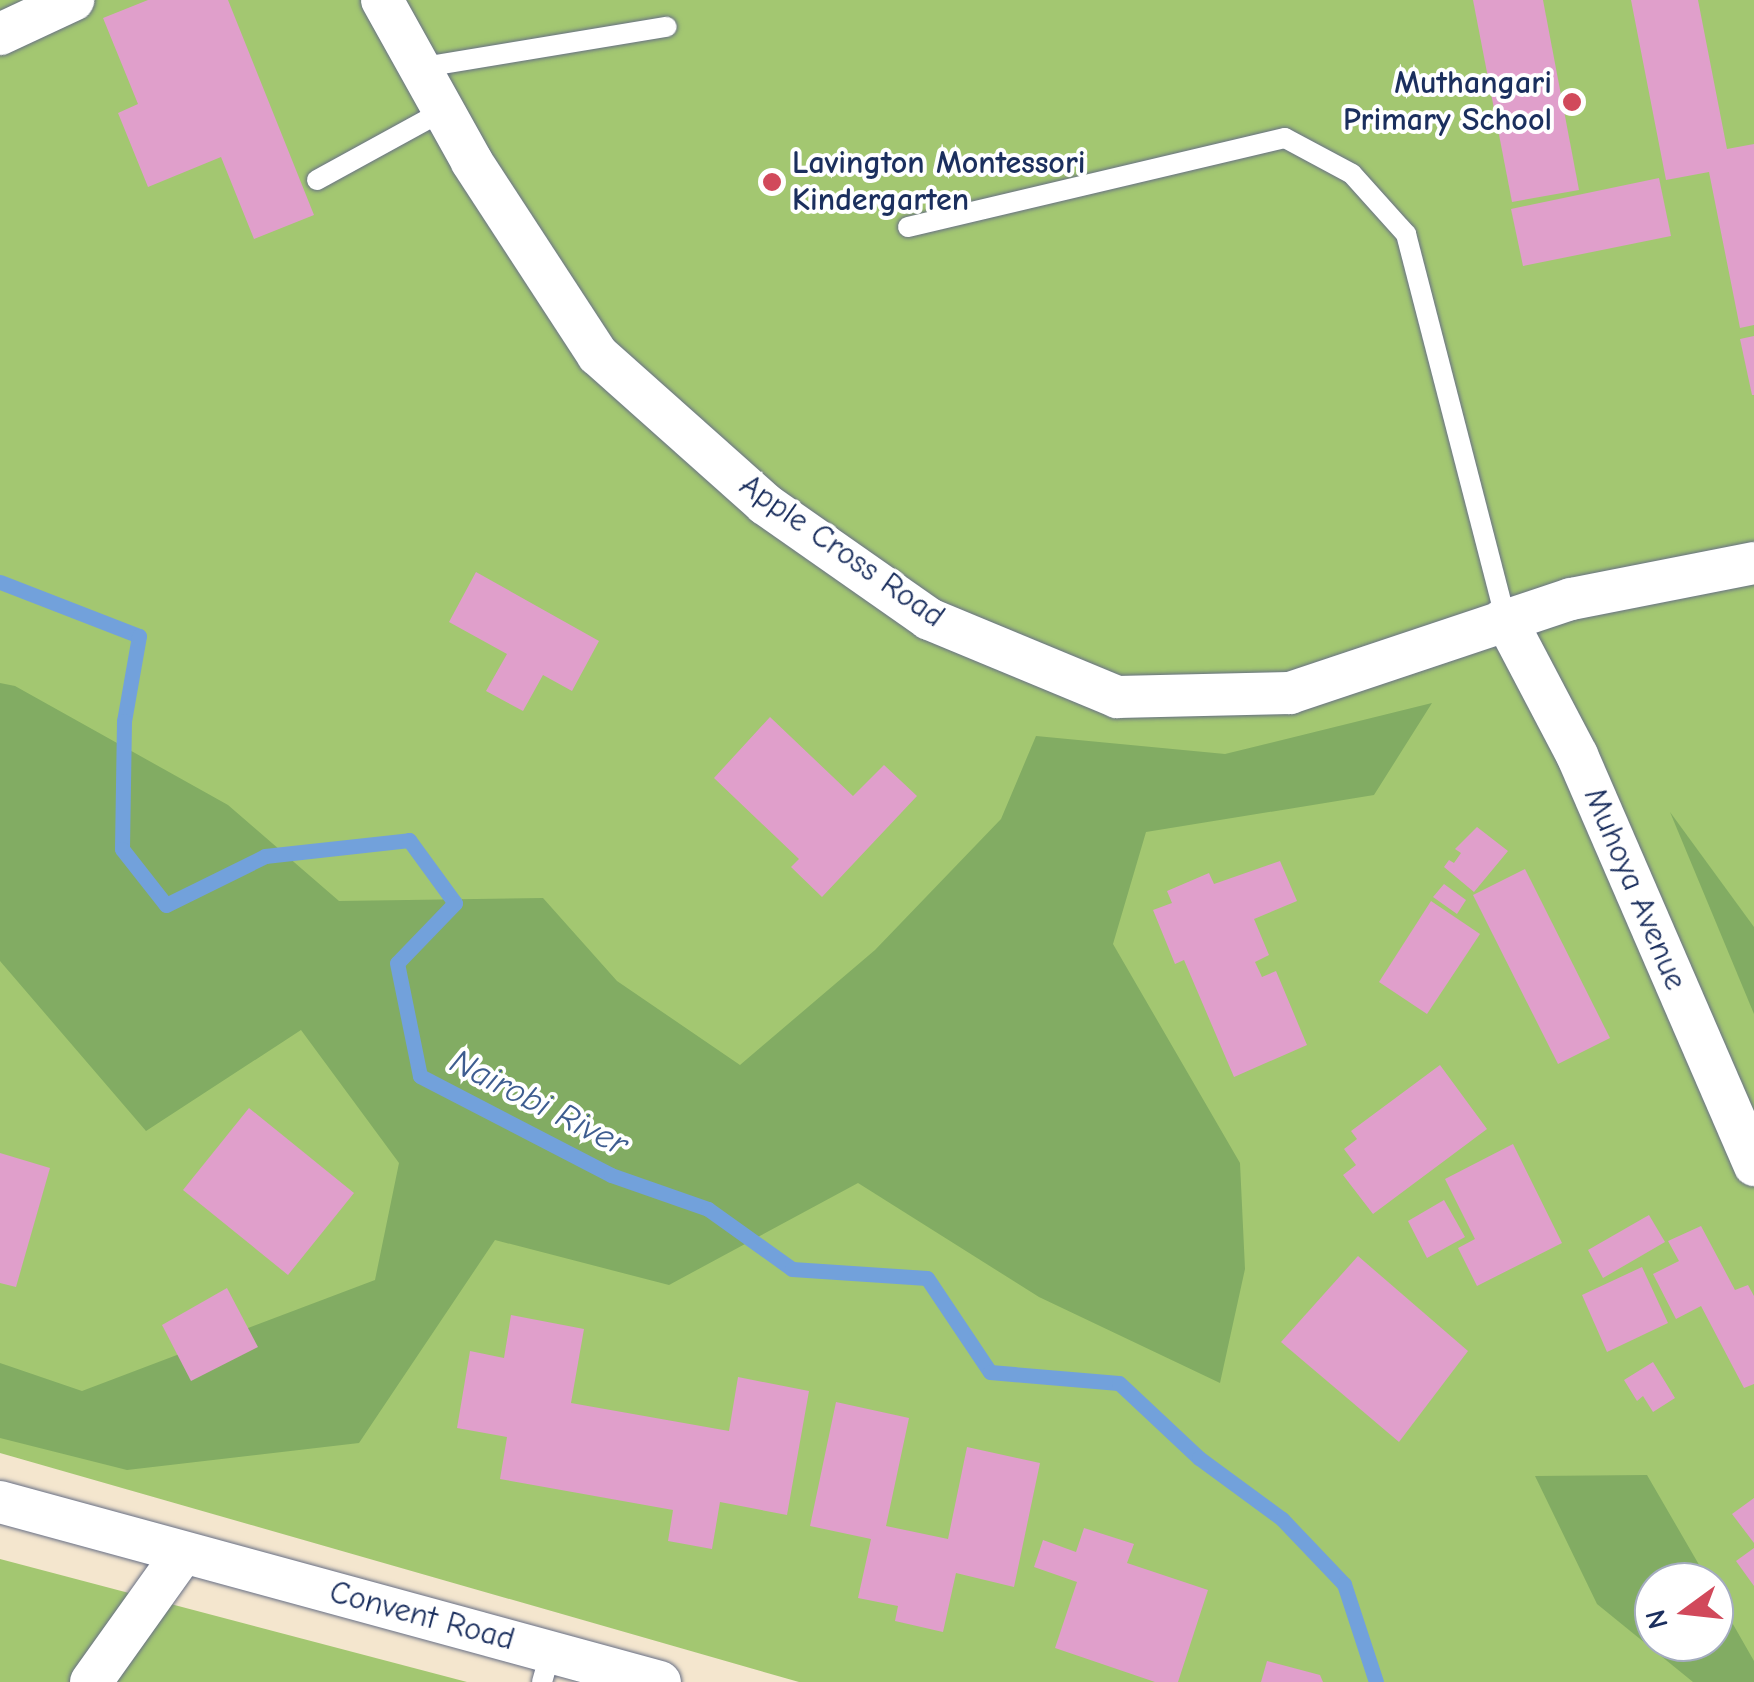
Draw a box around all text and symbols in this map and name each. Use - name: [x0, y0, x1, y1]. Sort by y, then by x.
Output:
- place label: Muthangari Primary School: [1343, 65, 1552, 140]
- marker: Muthangari Primary School: [1561, 91, 1583, 113]
- place label: Lavington Montessori Kindergarten: [792, 145, 1086, 220]
- marker: Lavington Montessori Kindergarten: [761, 171, 783, 193]
- street label: Apple Cross Road: [732, 466, 952, 636]
- street label: Muhoya Avenue: [1575, 782, 1695, 996]
- water label: Nairobi River: [443, 1040, 635, 1166]
- north arrow: [1634, 1562, 1734, 1662]
- street label: Convent Road: [325, 1573, 519, 1659]
- text: N: [1639, 1606, 1675, 1632]

